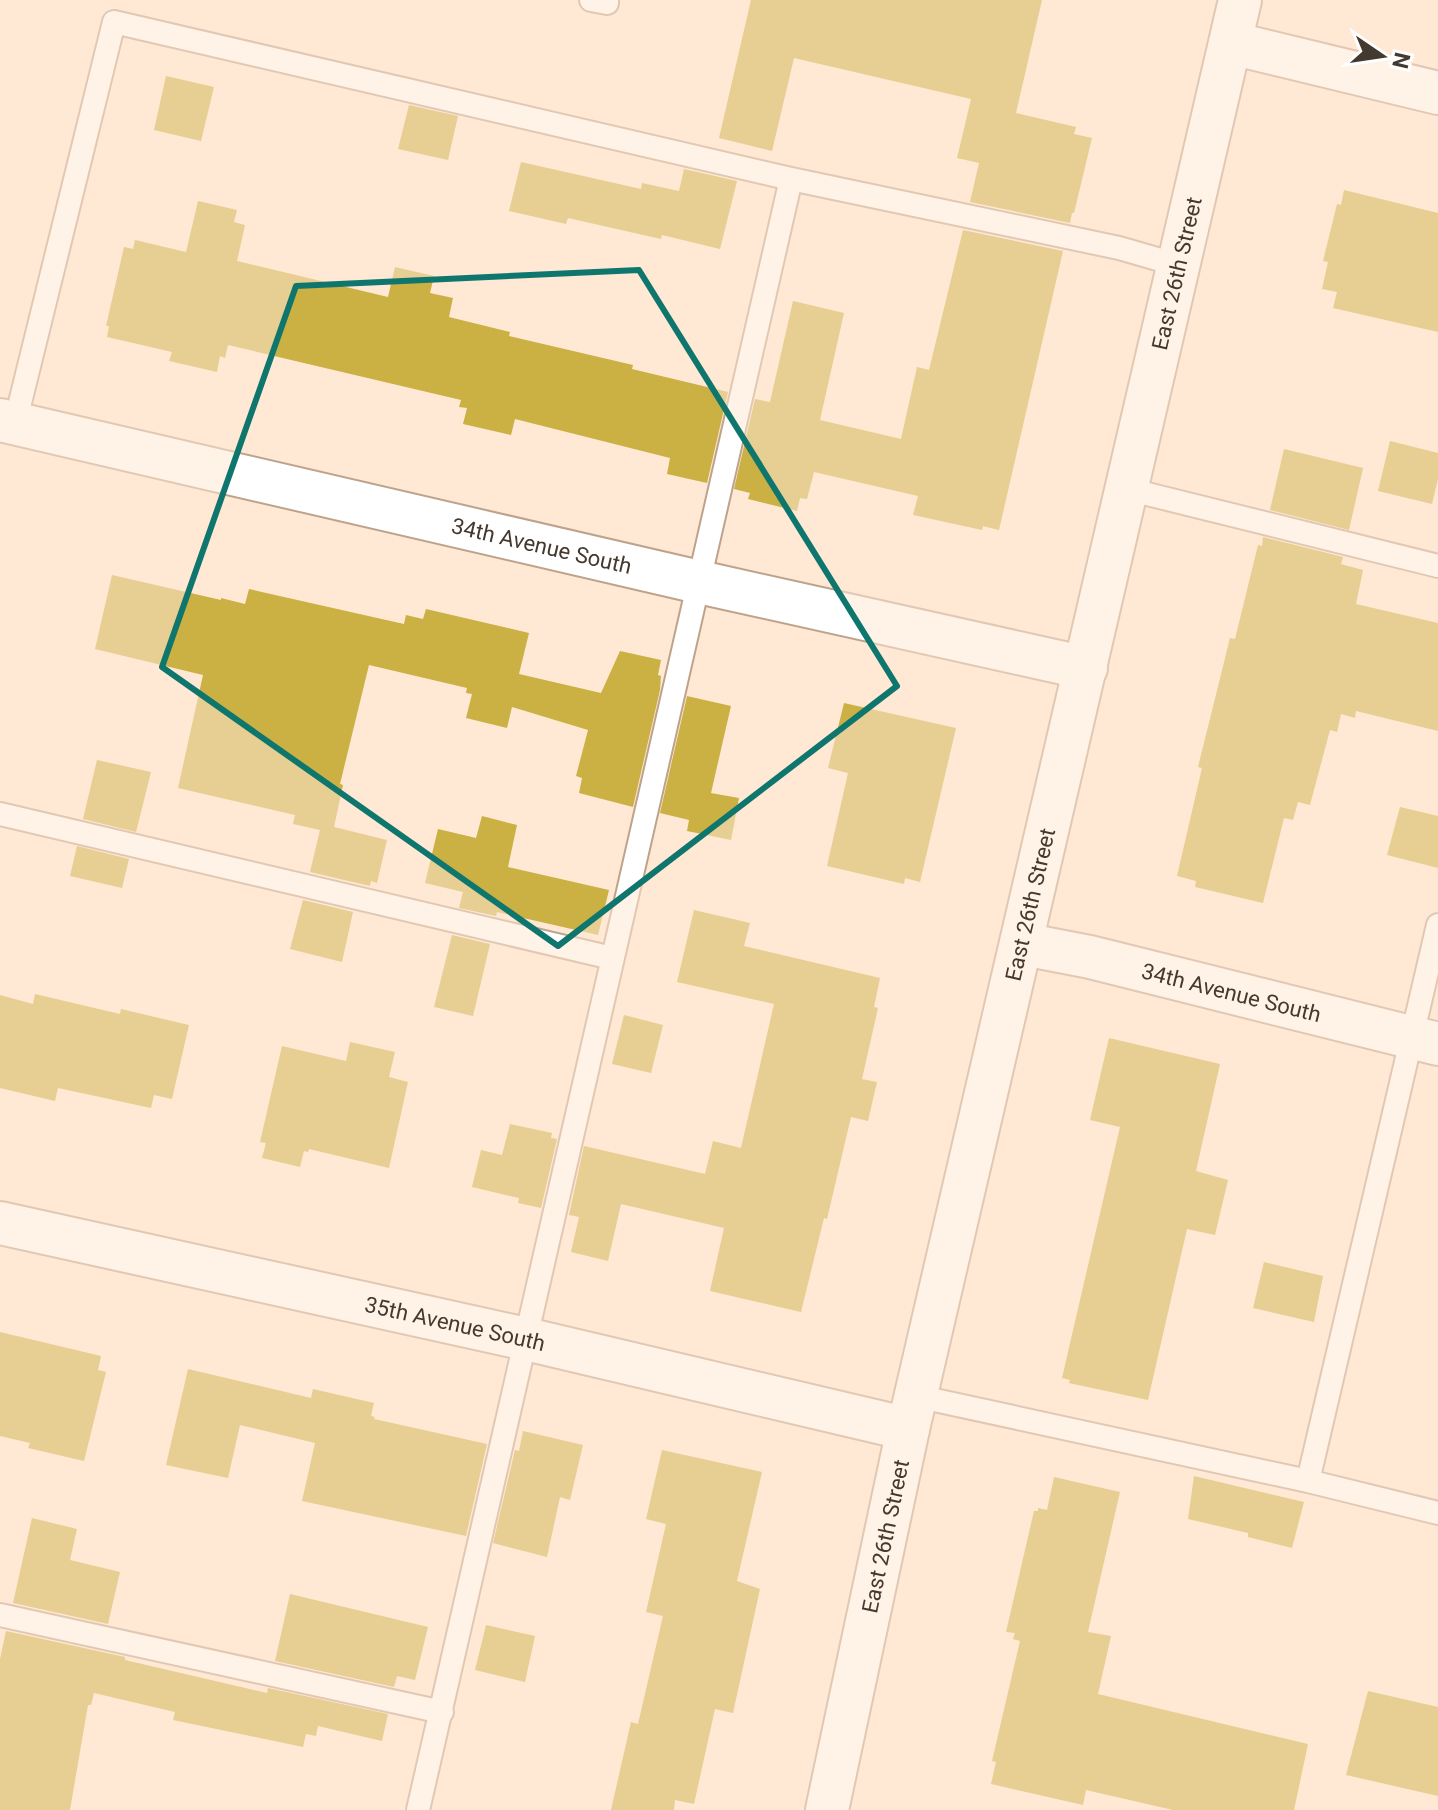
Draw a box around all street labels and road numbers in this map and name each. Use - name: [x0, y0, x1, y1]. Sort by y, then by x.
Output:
- street label: East 26th Street: [1147, 195, 1207, 352]
- street label: 34th Avenue South: [449, 513, 634, 579]
- street label: East 26th Street: [1001, 826, 1060, 983]
- street label: 34th Avenue South: [1139, 958, 1324, 1027]
- street label: 35th Avenue South: [362, 1292, 548, 1356]
- street label: East 26th Street: [857, 1457, 914, 1615]

